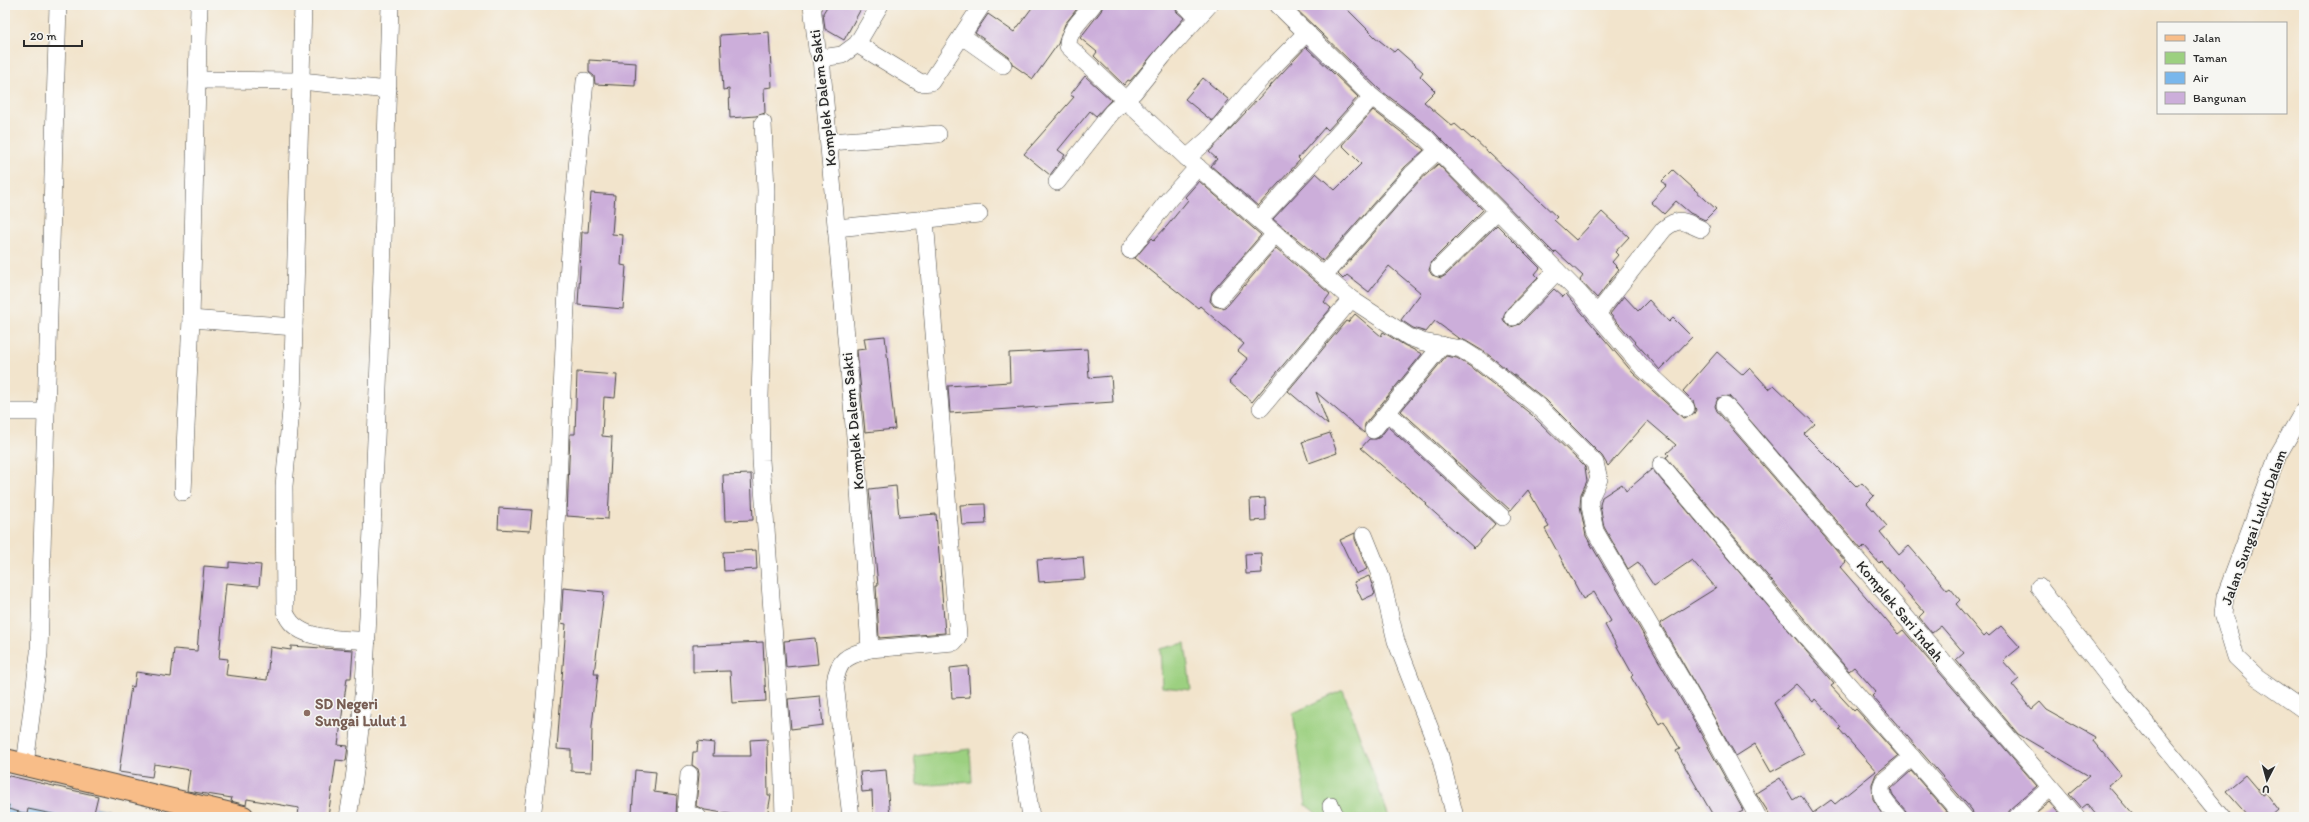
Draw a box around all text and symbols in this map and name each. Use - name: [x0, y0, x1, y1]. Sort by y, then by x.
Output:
- scale bar: [24, 22, 82, 48]
- legend: [2157, 22, 2287, 114]
- text: 20 m: [30, 29, 57, 43]
- street label: Komplek Dalem Sakti: [806, 29, 840, 167]
- text: Jalan: [2193, 31, 2221, 45]
- text: Taman: [2193, 51, 2228, 65]
- text: Air: [2193, 71, 2209, 85]
- text: Bangunan: [2193, 91, 2246, 105]
- street label: Komplek Dalem Sakti: [838, 352, 868, 490]
- street label: Jalan Sungai Lulut Dalam: [2217, 447, 2291, 607]
- street label: Komplek Sari Indah: [1853, 557, 1948, 665]
- place label: SD Negeri Sungai Lulut 1: [315, 695, 407, 731]
- marker: SD Negeri Sungai Lulut 1: [302, 708, 312, 718]
- north arrow: [2247, 760, 2287, 800]
- text: U: [2262, 783, 2270, 796]

